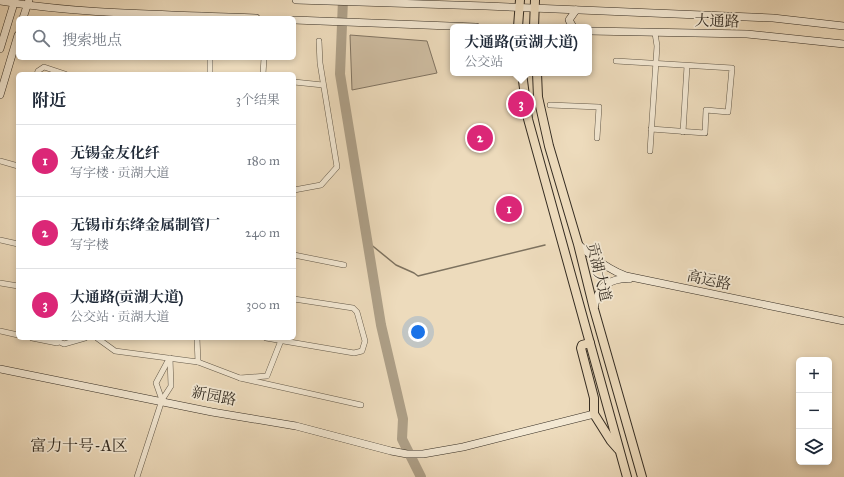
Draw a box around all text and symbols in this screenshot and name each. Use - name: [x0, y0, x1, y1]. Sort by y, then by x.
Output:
- street label: 大通路: [694, 12, 740, 30]
- search box: [16, 16, 296, 60]
- popup: [450, 24, 592, 76]
- icon: search: [30, 27, 52, 49]
- text: 搜索地点: [62, 31, 122, 49]
- text: 大通路(贡湖大道): [464, 33, 578, 51]
- text: 公交站: [464, 54, 503, 70]
- pin: 3: [508, 89, 534, 119]
- text: 附近: [32, 90, 66, 111]
- text: 3个结果: [236, 92, 280, 108]
- pin: 2: [467, 123, 493, 153]
- text: 无锡金友化纤: [70, 144, 160, 162]
- text: 1: [42, 153, 48, 169]
- text: 180 m: [247, 153, 280, 169]
- text: 写字楼 · 贡湖大道: [70, 165, 169, 181]
- pin: 1: [496, 194, 522, 224]
- text: 无锡市东绛金属制管厂: [70, 216, 220, 234]
- text: 2: [42, 225, 48, 241]
- text: 240 m: [245, 225, 280, 241]
- text: 写字楼: [70, 237, 109, 253]
- street label: 贡湖大道: [583, 241, 615, 303]
- street label: 高运路: [685, 267, 733, 293]
- text: 大通路(贡湖大道): [70, 288, 183, 306]
- text: 3: [42, 297, 48, 313]
- text: 300 m: [246, 297, 280, 313]
- text: 公交站 · 贡湖大道: [70, 309, 169, 325]
- your location: [408, 322, 428, 342]
- map controls: [796, 357, 832, 465]
- button: +: [796, 357, 832, 393]
- street label: 新园路: [190, 383, 238, 409]
- button: −: [796, 393, 832, 429]
- button: layers: [796, 429, 832, 465]
- district label: 富力十号-A区: [30, 436, 128, 455]

